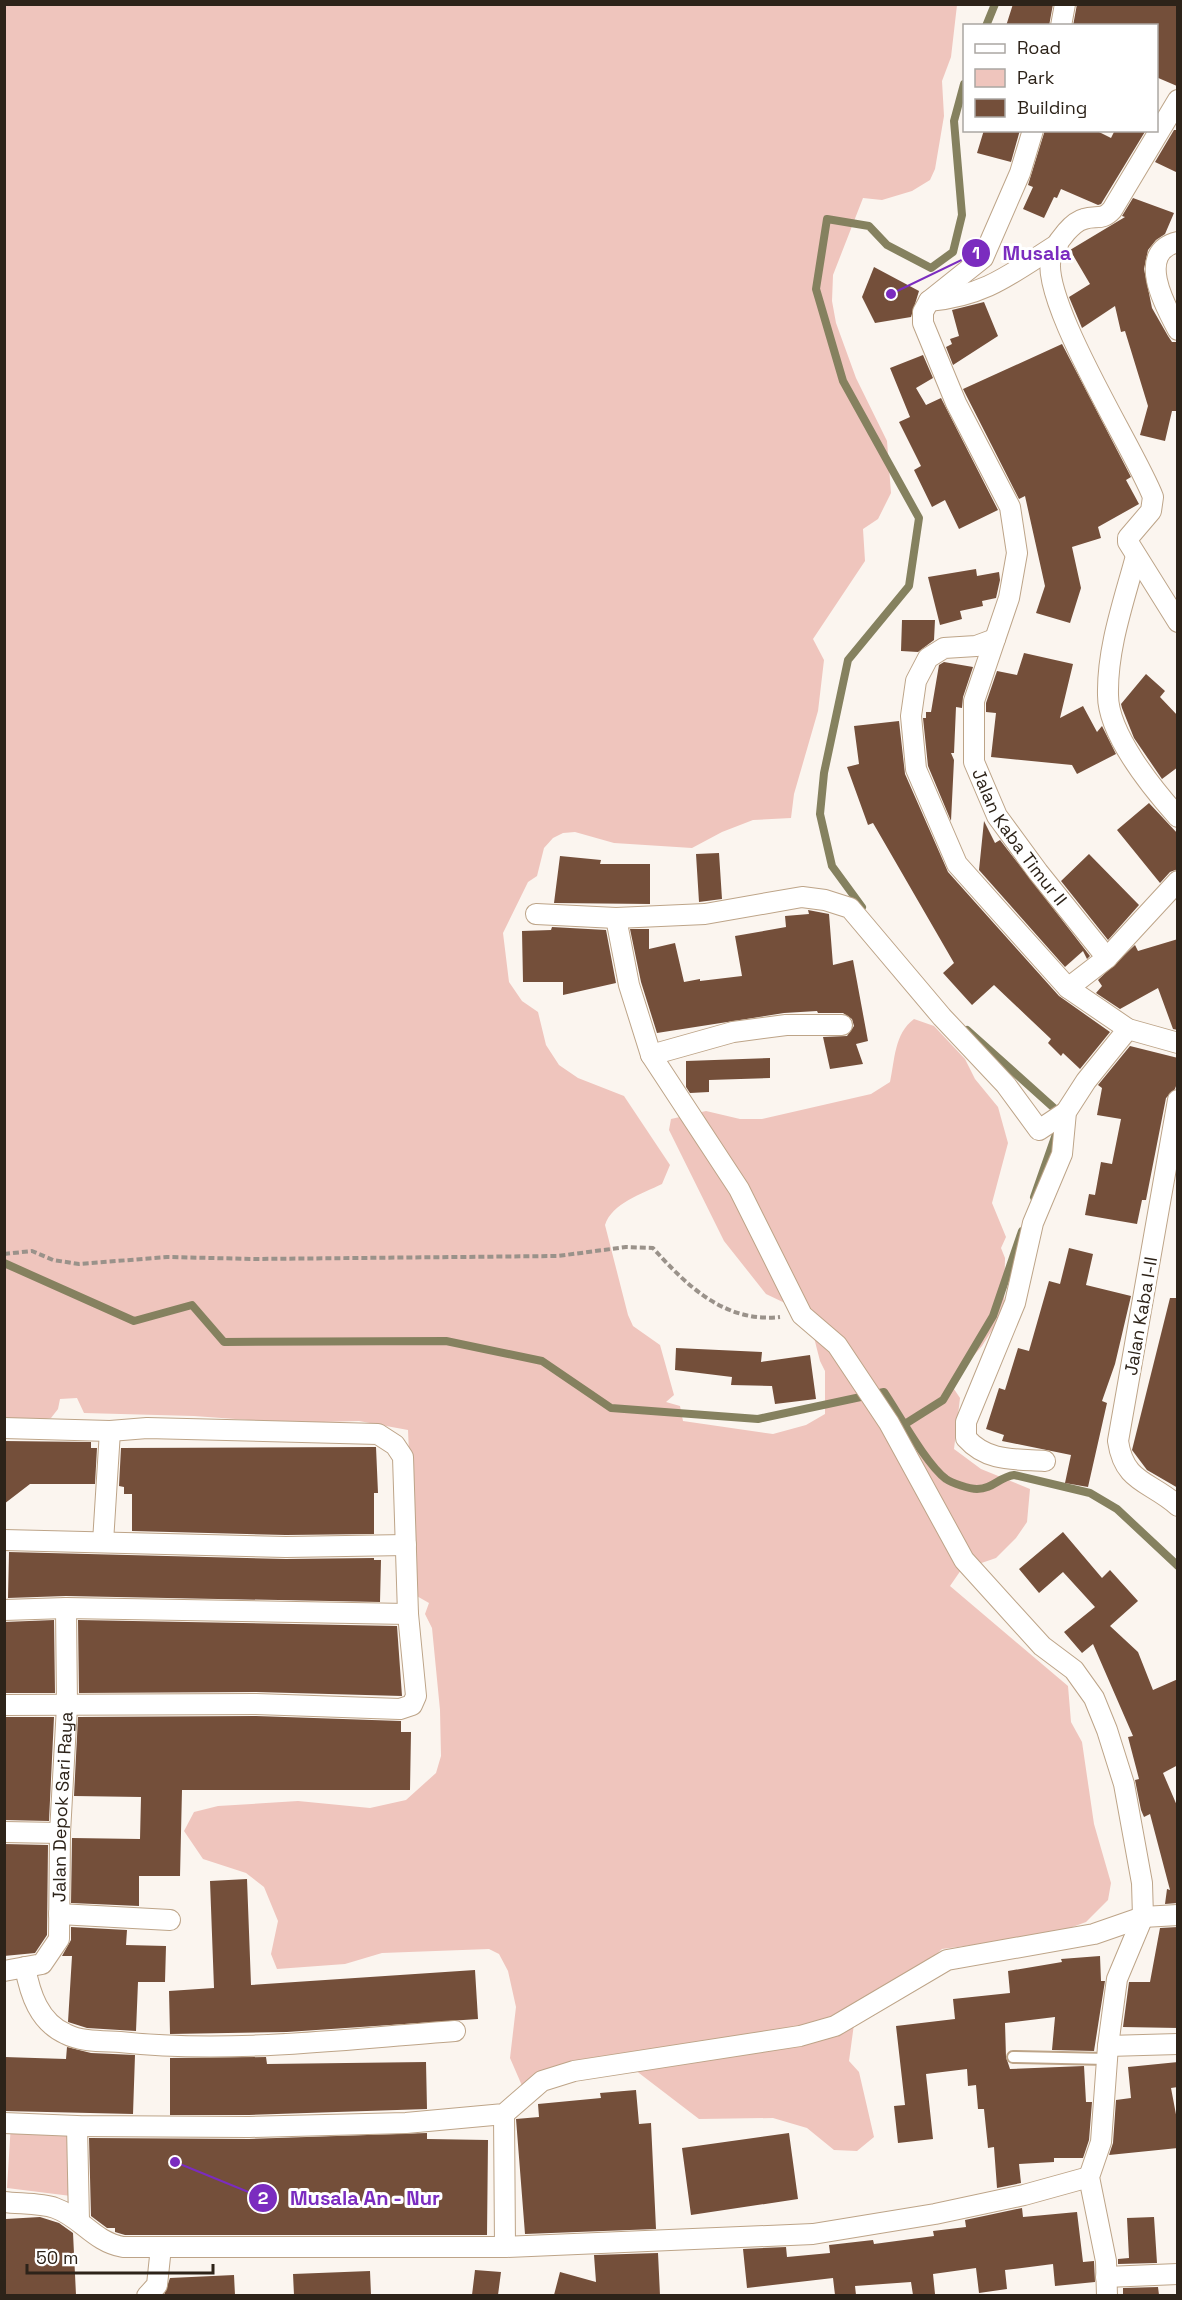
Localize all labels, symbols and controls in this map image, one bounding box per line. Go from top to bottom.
legend [963,24,1158,132]
text: Road [1017,36,1061,59]
text: Park [1017,66,1055,89]
text: Building [1017,96,1087,119]
callout: Musala [961,234,1083,272]
text: Musala [1003,240,1072,266]
text: 1 [972,241,980,264]
street label: Jalan Kaba Timur II [967,765,1072,910]
street label: Jalan Kaba I-II [1119,1255,1162,1377]
street label: Jalan Depok Sari Raya [47,1711,78,1902]
callout: Musala An - Nur [248,2179,453,2217]
text: Musala An - Nur [290,2185,440,2211]
text: 2 [258,2186,269,2209]
scale bar [27,2237,213,2275]
text: 50 m [36,2246,78,2269]

